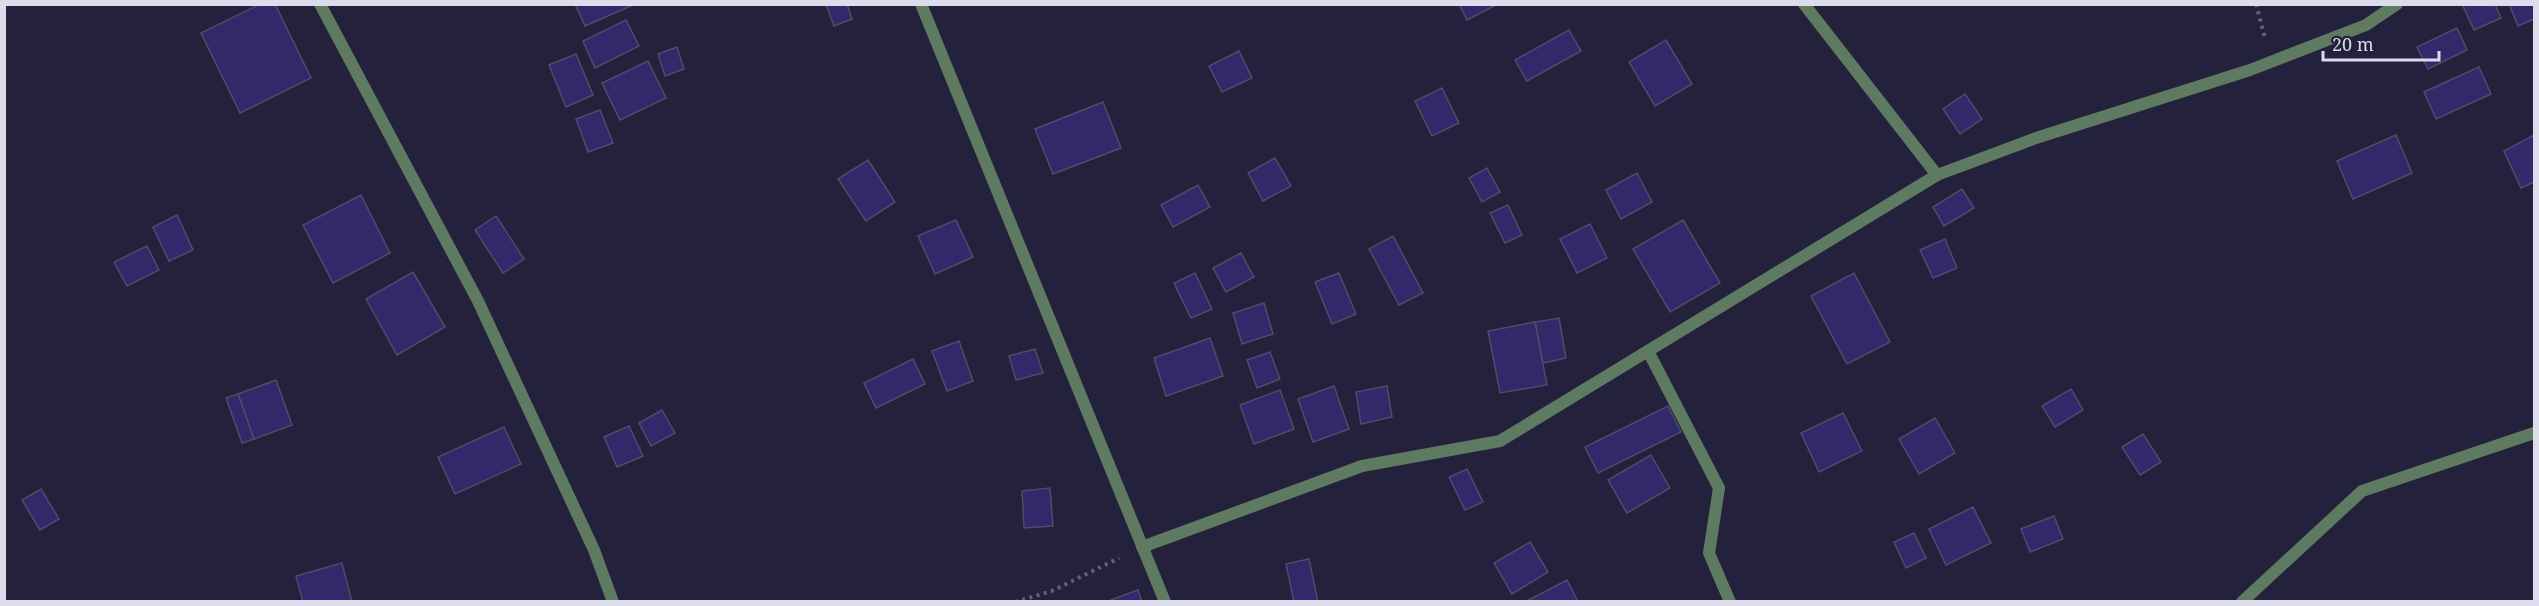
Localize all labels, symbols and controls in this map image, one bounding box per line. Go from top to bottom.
scale bar [2323,24,2438,62]
text: 20 m [2332,32,2374,56]

